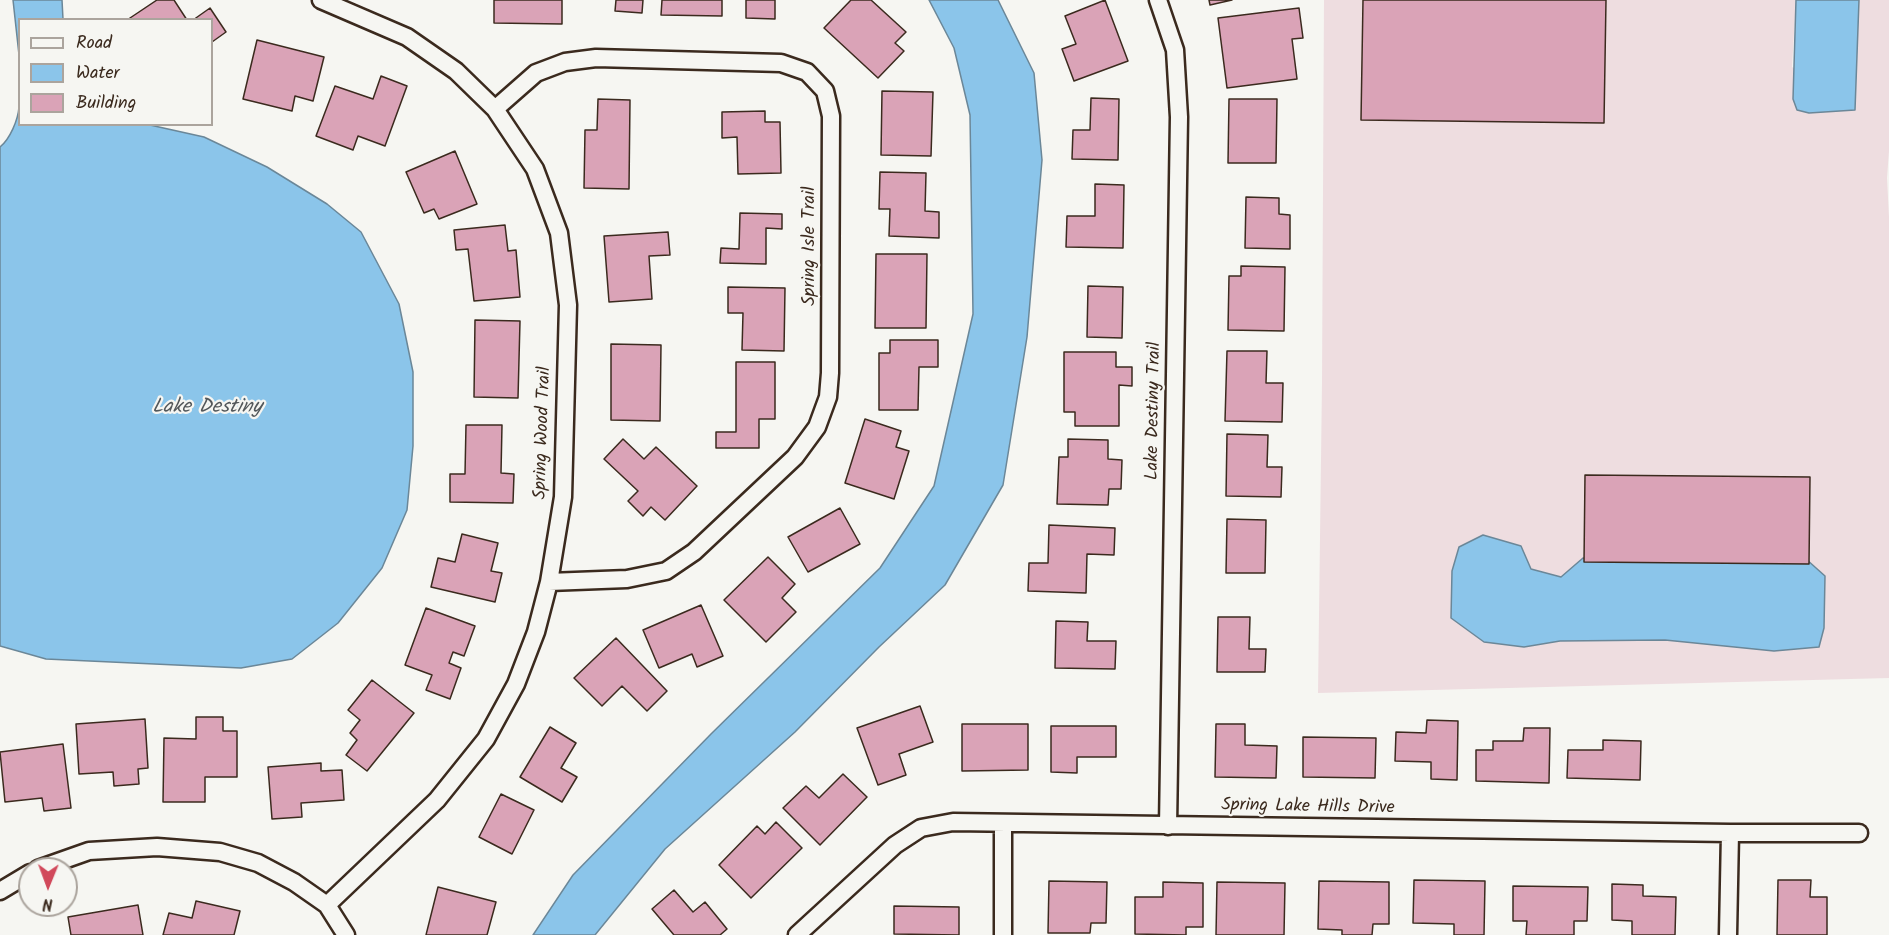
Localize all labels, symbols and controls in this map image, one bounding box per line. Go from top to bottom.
legend [18,18,213,126]
text: Road [76,29,112,58]
text: Water [76,59,120,88]
text: Building [76,89,136,118]
street label: Spring Isle Trail [800,186,822,306]
street label: Lake Destiny Trail [1143,342,1167,480]
street label: Spring Wood Trail [531,366,557,500]
water label: Lake Destiny [152,397,262,421]
street label: Spring Lake Hills Drive [1221,796,1395,820]
north arrow [18,857,78,917]
text: N [42,891,53,916]

